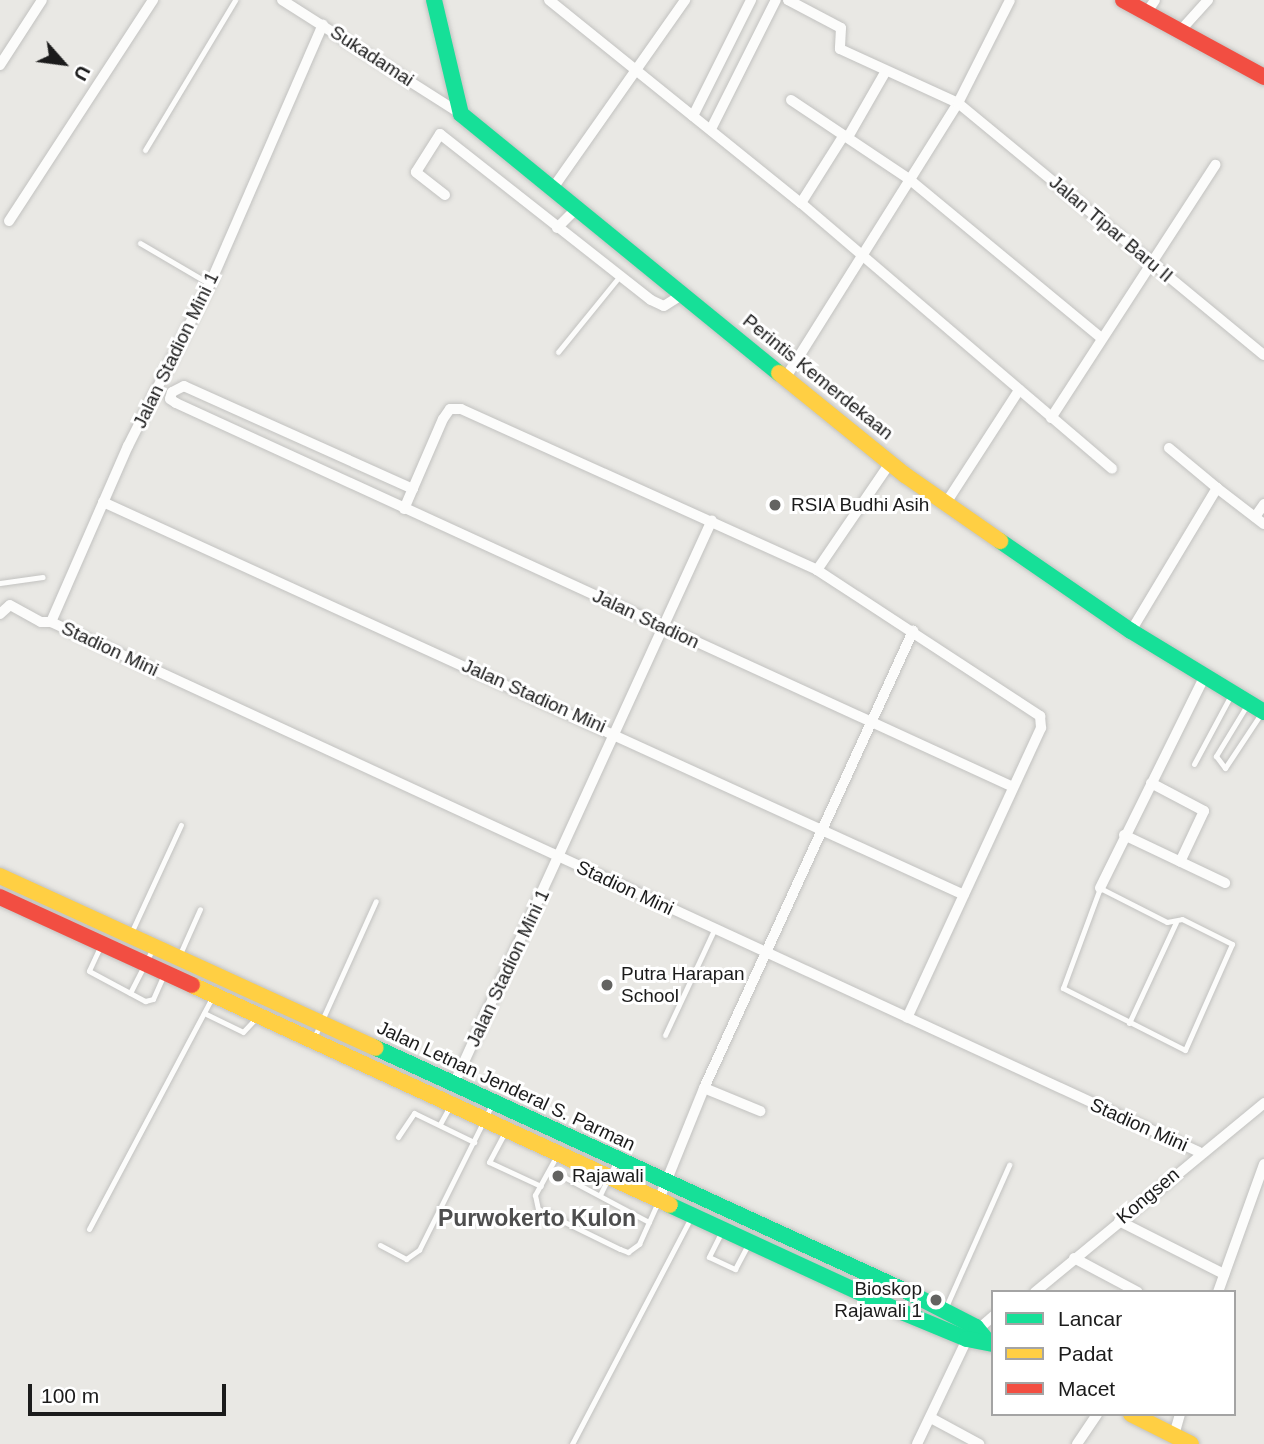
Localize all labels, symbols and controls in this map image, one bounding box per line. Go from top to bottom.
street label: Sukadamai [326,21,418,91]
north arrow [28,28,98,98]
text: U [69,62,94,84]
street label: Jalan Tipar Baru II [1044,171,1178,287]
street label: Jalan Stadion Mini 1 [128,268,224,432]
street label: Perintis Kemerdekaan [738,309,898,445]
place label: RSIA Budhi Asih [791,494,931,516]
marker: RSIA Budhi Asih [765,495,785,515]
street label: Jalan Stadion [589,584,703,654]
street label: Stadion Mini [58,617,162,681]
street label: Jalan Stadion Mini [458,654,610,738]
street label: Stadion Mini [573,856,677,920]
street label: Jalan Stadion Mini 1 [462,886,554,1050]
place label: Putra Harapan School [621,963,745,1007]
marker: Putra Harapan School [599,977,615,993]
street label: Jalan Letnan Jenderal S. Parman [373,1016,639,1156]
street label: Stadion Mini [1087,1093,1191,1157]
street label: Kongsen [1112,1163,1184,1229]
place label: Rajawali [572,1165,644,1187]
marker: Rajawali [550,1168,566,1184]
district label: Purwokerto Kulon [438,1204,636,1232]
place label: Bioskop Rajawali 1 [834,1278,922,1322]
legend [991,1290,1236,1416]
marker: Bioskop Rajawali 1 [928,1292,944,1308]
text: Lancar [1058,1307,1122,1330]
text: Padat [1058,1342,1113,1365]
scale bar [32,1370,229,1414]
text: Macet [1058,1377,1115,1400]
text: 100 m [41,1384,99,1407]

